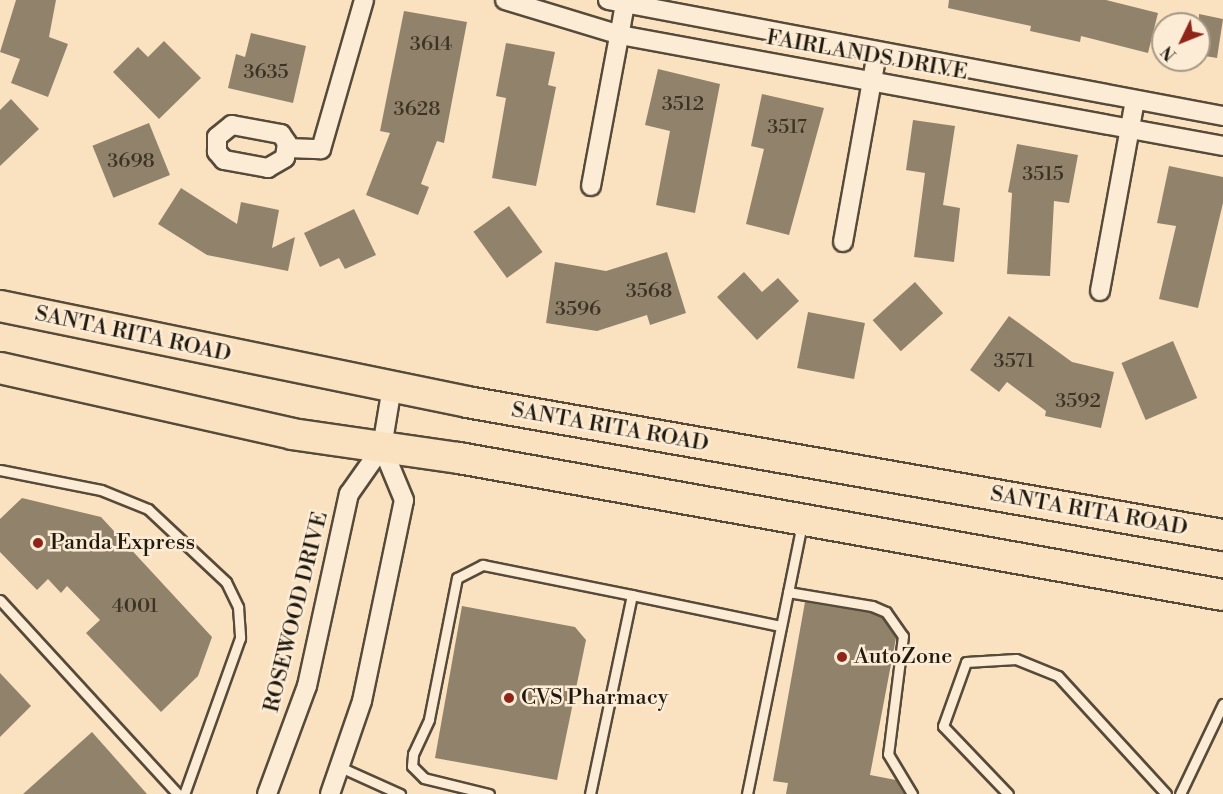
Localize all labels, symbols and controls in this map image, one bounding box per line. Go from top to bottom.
north arrow [1151,12,1211,72]
street label: FAIRLANDS DRIVE [764,24,970,86]
house number: 3614 [410,32,452,56]
text: N [1158,41,1181,64]
house number: 3635 [243,60,289,84]
house number: 3512 [662,92,704,116]
house number: 3628 [394,97,440,121]
house number: 3517 [767,115,807,139]
house number: 3698 [107,149,155,173]
house number: 3515 [1022,162,1064,186]
house number: 3568 [626,279,672,303]
house number: 3596 [555,297,601,321]
street label: SANTA RITA ROAD [33,300,233,368]
house number: 3571 [994,349,1034,373]
house number: 3592 [1055,389,1101,413]
street label: SANTA RITA ROAD [509,397,711,457]
street label: SANTA RITA ROAD [988,481,1190,541]
street label: ROSEWOOD DRIVE [258,509,334,715]
place label: Panda Express [50,530,195,556]
marker: Panda Express [31,536,45,550]
house number: 4001 [112,594,158,618]
place label: AutoZone [854,644,952,670]
marker: AutoZone [835,650,849,664]
place label: CVS Pharmacy [521,685,668,711]
marker: CVS Pharmacy [502,691,516,705]

